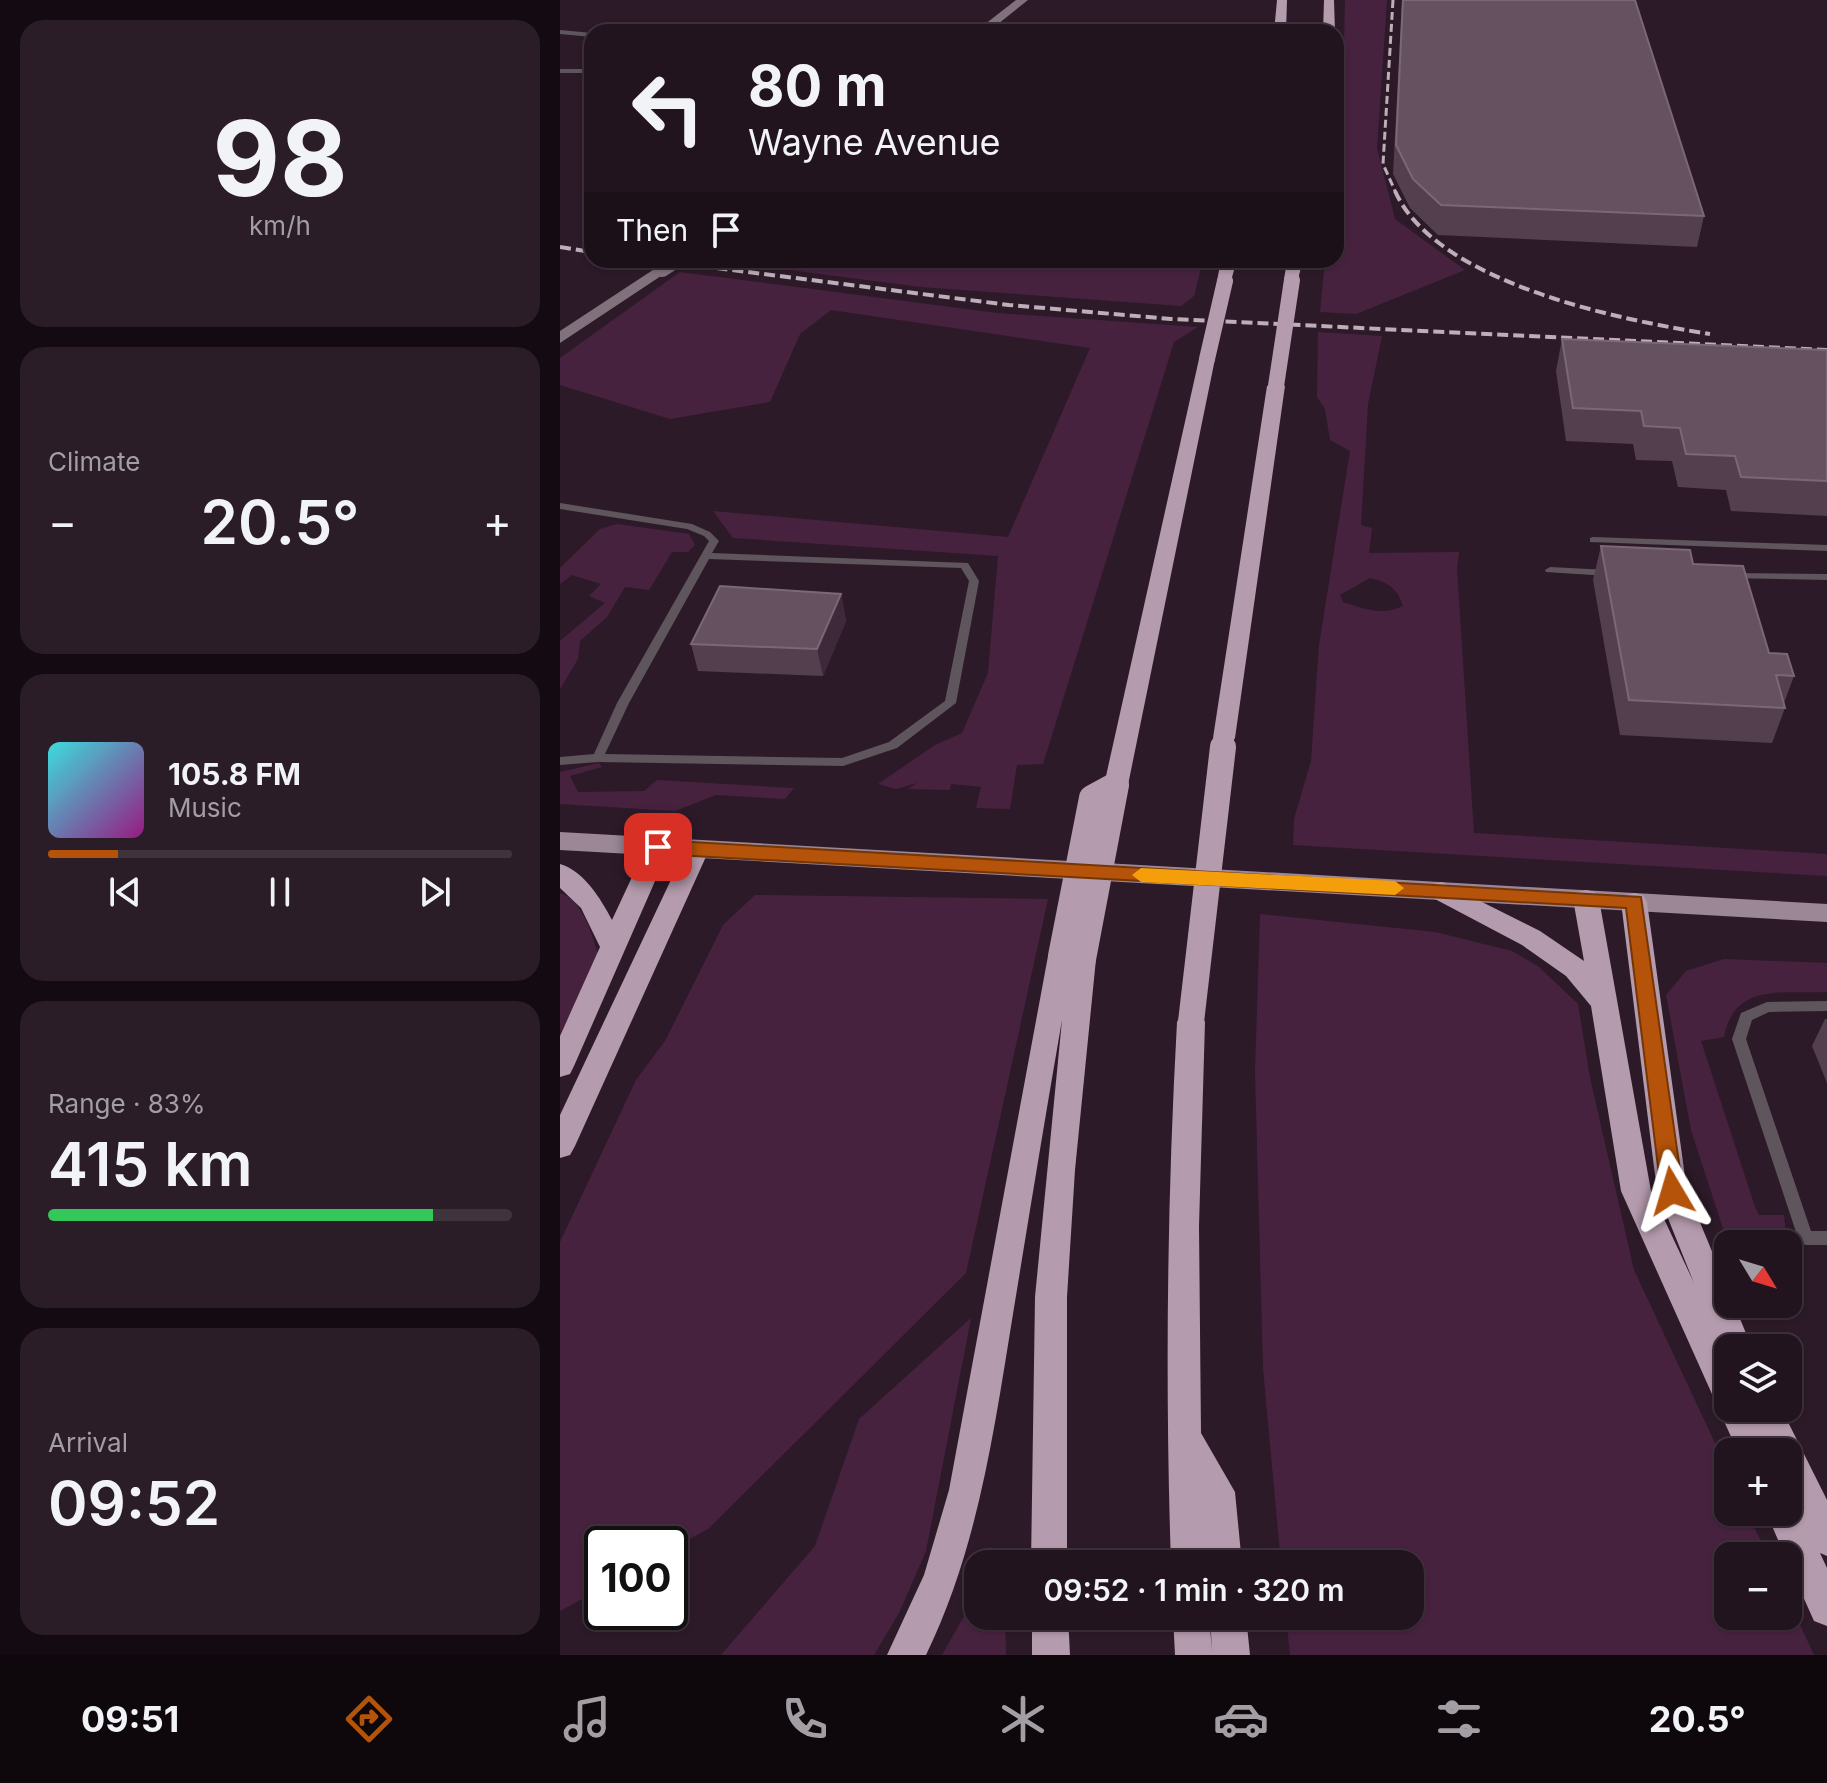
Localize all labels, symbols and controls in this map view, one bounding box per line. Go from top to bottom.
text: 80 m [748,52,887,120]
icon: left [616,56,720,160]
text: 98 [212,95,348,221]
text: Wayne Avenue [748,120,1000,164]
icon: arrive [704,208,748,252]
text: km/h [249,210,311,241]
text: Then [616,212,688,248]
text: Climate [48,446,140,477]
text: 20.5° [201,486,359,558]
text: − [48,495,77,549]
text: + [483,495,512,549]
text: 105.8 FM [168,756,301,792]
text: Music [168,792,242,823]
pin [624,813,692,881]
icon: arrive [636,825,680,869]
icon: previous [103,870,147,914]
icon: pause [258,870,302,914]
icon: next [413,870,457,914]
text: Range · 83% [48,1088,205,1119]
text: 415 km [48,1128,252,1200]
position arrow [1630,1149,1714,1233]
north arrow [1714,1230,1802,1318]
map controls [1714,1230,1802,1630]
button: layers [1714,1334,1802,1422]
text: Arrival [48,1427,128,1458]
button: + [1714,1438,1802,1526]
text: 09:52 [48,1467,220,1539]
speed limit sign: 100 [584,1526,688,1630]
button: − [1714,1542,1802,1630]
text: 09:52 · 1 min · 320 m [1043,1572,1345,1608]
icon: directions [341,1691,397,1747]
icon: music [559,1691,615,1747]
icon: phone [777,1691,833,1747]
icon: climate [995,1691,1051,1747]
icon: car [1213,1691,1269,1747]
icon: filters [1431,1691,1487,1747]
text: 09:51 [81,1697,179,1741]
text: 20.5° [1649,1697,1746,1741]

